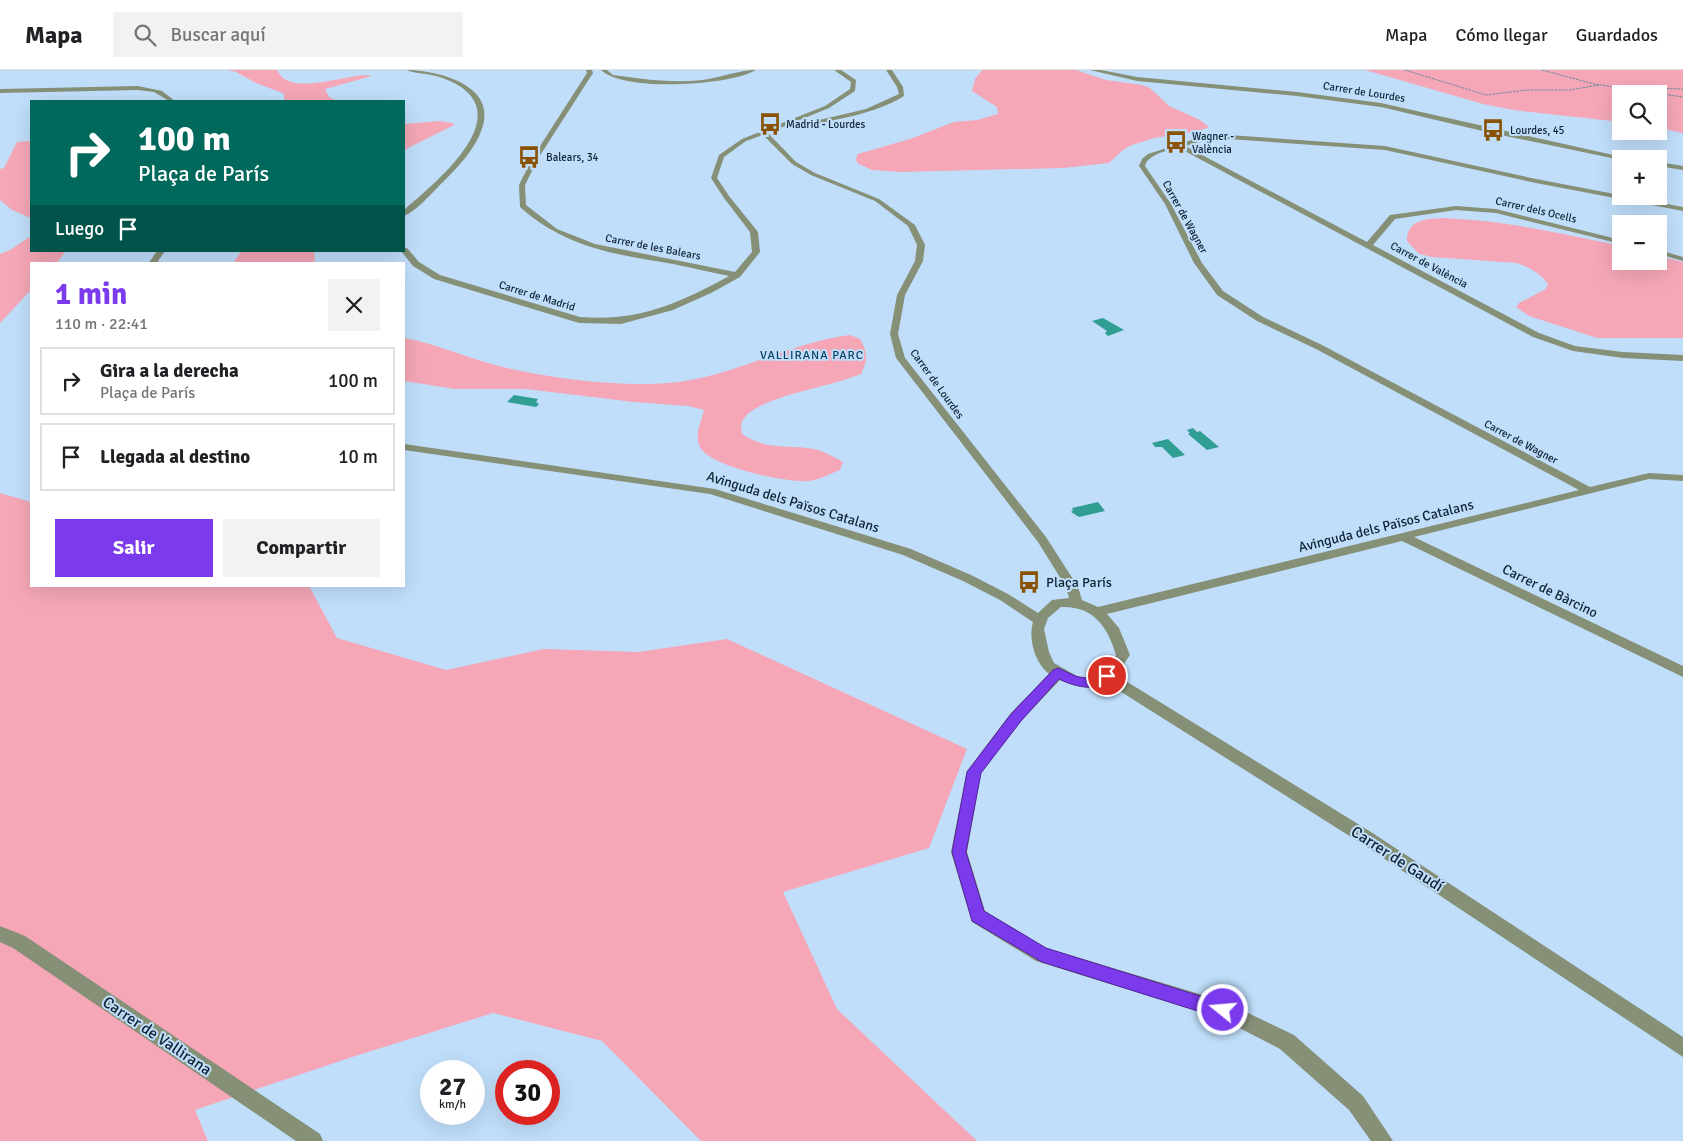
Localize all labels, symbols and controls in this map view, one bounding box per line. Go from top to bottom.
search box [113,12,463,57]
text: Mapa [25,20,83,50]
icon: search [131,21,159,49]
text: Buscar aquí [171,23,266,47]
text: Mapa [1385,24,1427,46]
text: Cómo llegar [1455,24,1548,46]
text: Guardados [1576,24,1658,46]
street label: Carrer de Lourdes [1322,79,1406,105]
map controls [1612,85,1667,270]
button: search [1612,85,1667,140]
bus stop icon: Madrid - Lourdes [757,111,783,137]
text: 100 m [138,117,231,160]
bus stop icon: Lourdes, 45 [1480,117,1506,143]
place label: Madrid - Lourdes [786,118,865,131]
icon: right [55,120,120,185]
place label: Lourdes, 45 [1510,124,1565,137]
bus stop icon: Wagner - València [1163,129,1189,155]
place label: Wagner - València [1192,130,1234,156]
bus stop icon: Balears, 34 [516,144,542,170]
button: + [1612,150,1667,205]
place label: Balears, 34 [546,151,599,164]
text: Plaça de París [138,160,269,187]
street label: Carrer de Wagner [1160,178,1210,256]
street label: Carrer dels Ocells [1494,194,1578,226]
icon: arrive [114,215,142,243]
button: − [1612,215,1667,270]
text: Luego [55,217,104,241]
street label: Carrer de les Balears [604,231,702,263]
street label: Carrer de València [1388,239,1470,291]
text: 1 min [55,276,127,313]
street label: Carrer de Madrid [497,278,577,314]
button: close [328,279,380,331]
text: 110 m · 22:41 [55,314,148,334]
street label: Carrer de Lourdes [907,347,967,422]
district label: VALLIRANA PARC [760,348,864,363]
text: Gira a la derecha [100,359,239,383]
icon: right [57,367,85,395]
text: 100 m [328,369,378,393]
text: Plaça de París [100,383,195,403]
street label: Carrer de Wagner [1482,417,1560,467]
icon: arrive [57,443,85,471]
text: Llegada al destino [100,445,250,469]
text: 10 m [338,445,378,469]
street label: Avinguda dels Països Catalans [705,468,881,536]
street label: Avinguda dels Països Catalans [1297,496,1475,556]
button: Salir [55,519,213,577]
button: Compartir [223,519,380,577]
street label: Carrer de Bàrcino [1499,561,1601,621]
bus stop icon: Plaça París [1016,569,1042,595]
place label: Plaça París [1046,574,1112,591]
pin [1086,655,1128,697]
icon: arrive [1093,662,1121,690]
street label: Carrer de Gaudí [1347,822,1448,897]
position arrow [1196,983,1248,1035]
street label: Carrer de Vallirana [99,992,215,1080]
speed limit sign: 30 [495,1060,560,1125]
text: 27 [439,1071,466,1102]
text: km/h [439,1097,466,1112]

